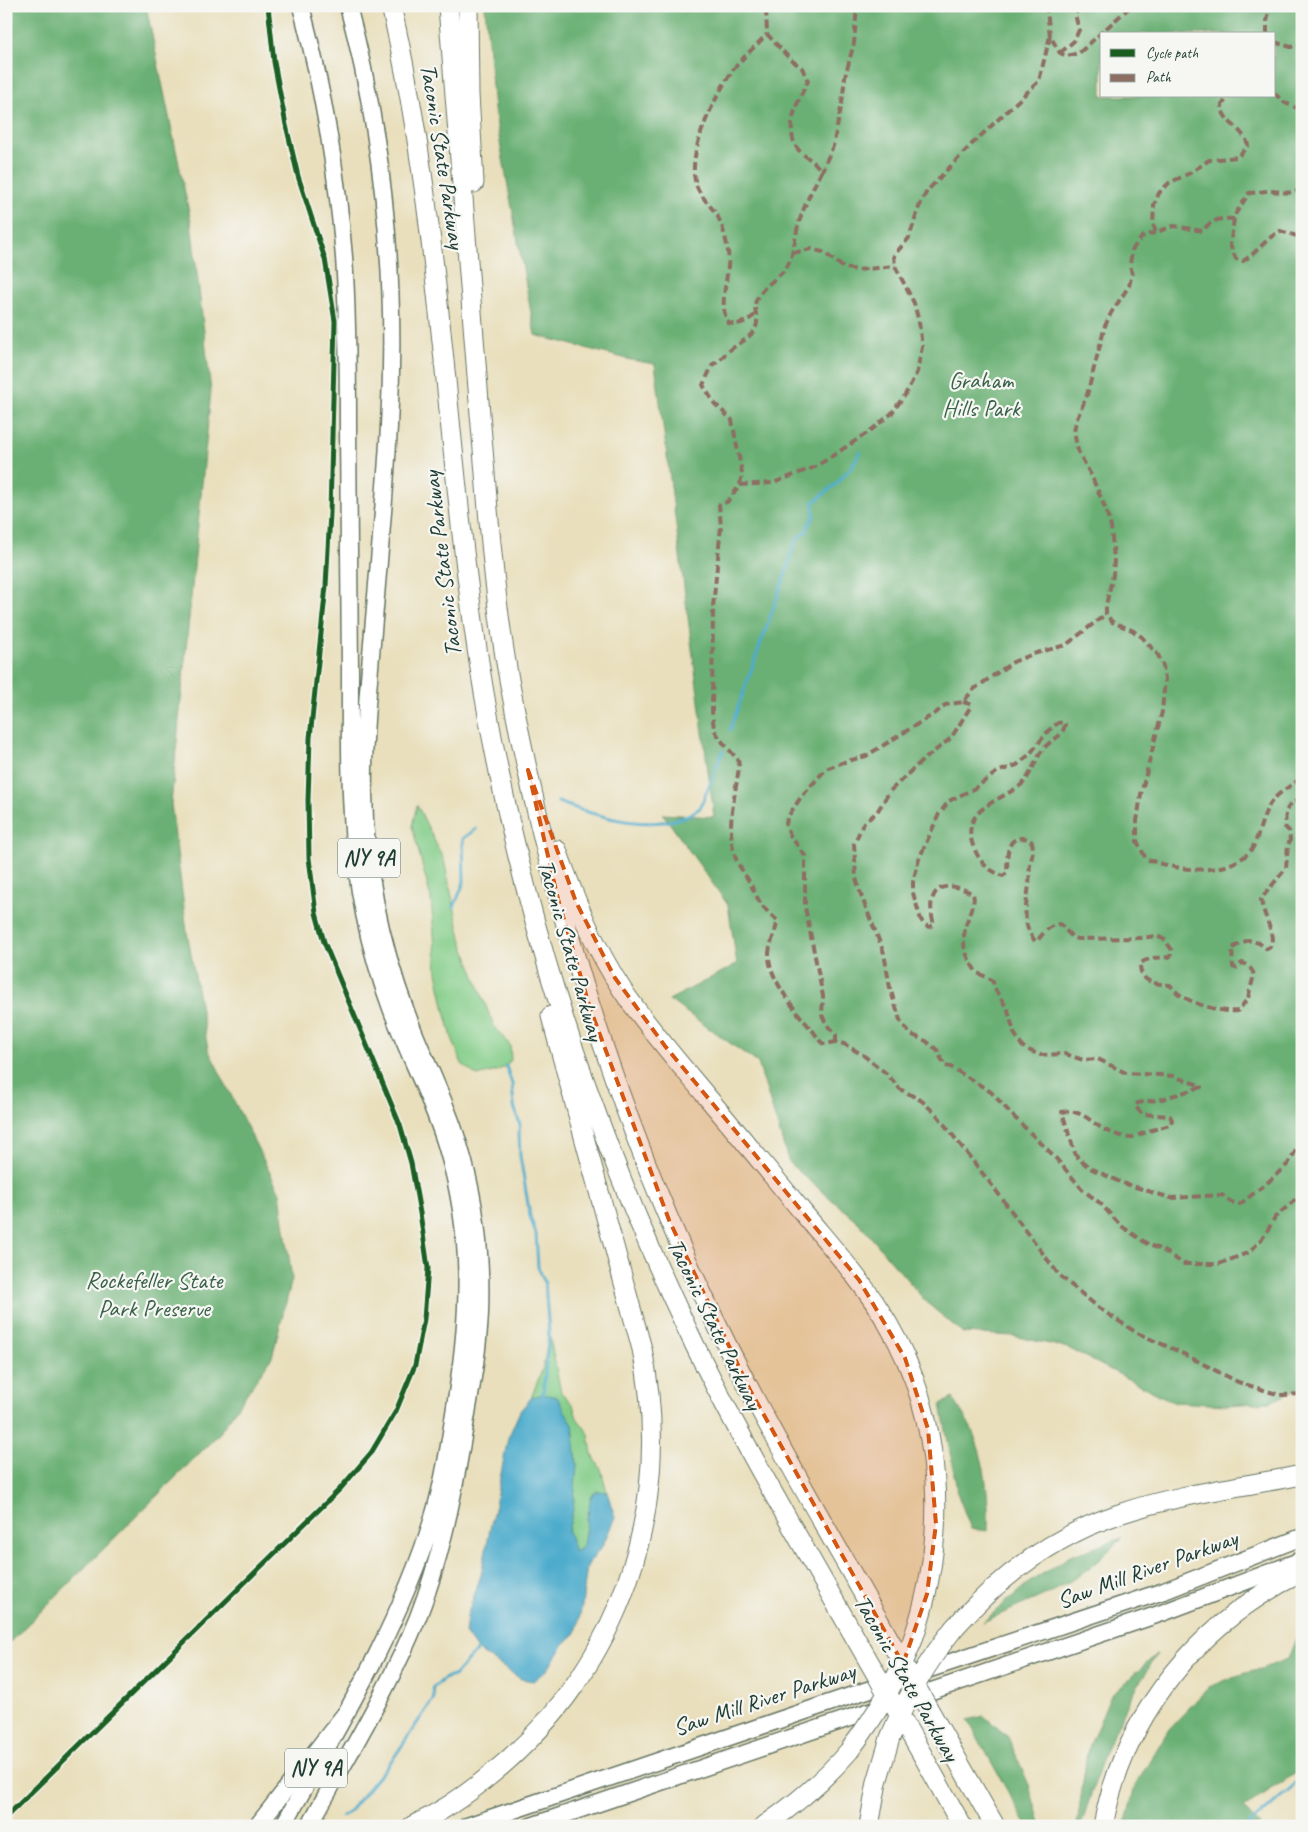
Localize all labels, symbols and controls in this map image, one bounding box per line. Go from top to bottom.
legend [1100,32,1276,98]
text: Cycle path [1146,44,1198,63]
street label: Taconic State Parkway [414,61,473,252]
text: Path [1146,68,1172,87]
park label: Graham Hills Park [942,365,1022,423]
street label: Taconic State Parkway [415,468,468,659]
road number: NY 9A [338,838,400,878]
street label: Taconic State Parkway [531,856,612,1046]
street label: Taconic State Parkway [661,1233,770,1416]
park label: Rockefeller State Park Preserve [86,1265,225,1323]
street label: Saw Mill River Parkway [1053,1522,1243,1616]
street label: Taconic State Parkway [847,1590,968,1768]
street label: Saw Mill River Parkway [669,1655,861,1743]
road number: NY 9A [285,1749,347,1788]

